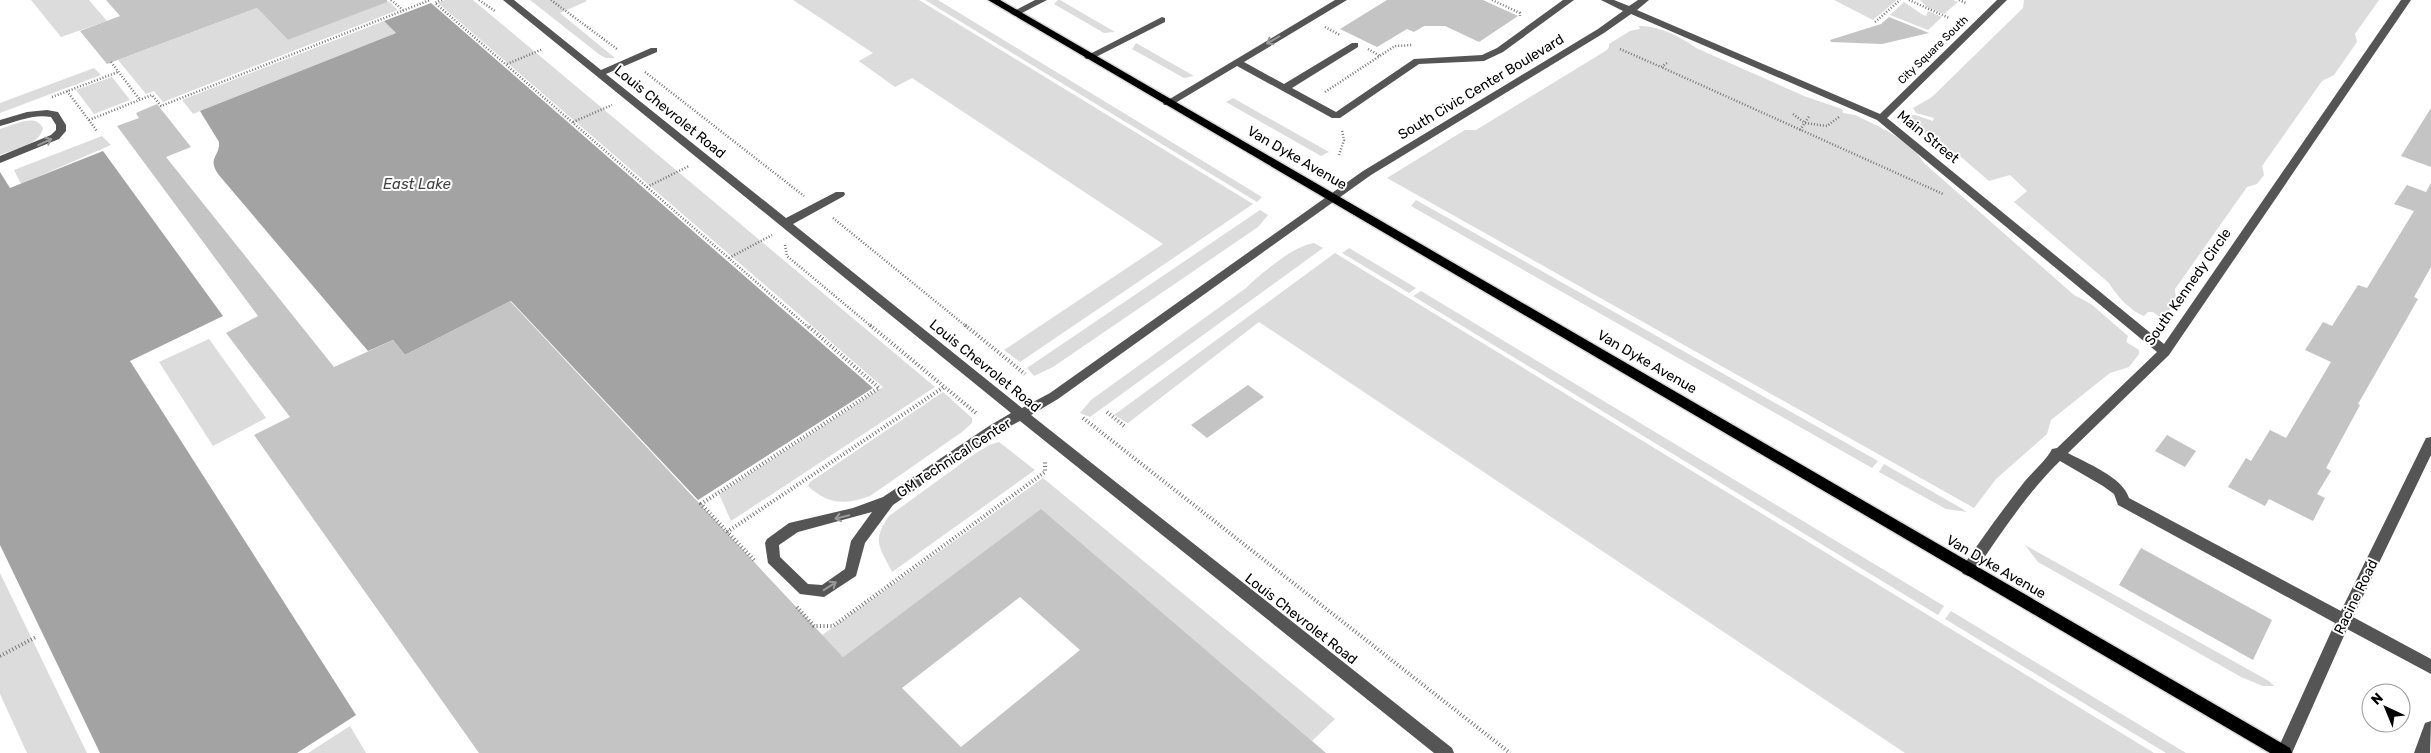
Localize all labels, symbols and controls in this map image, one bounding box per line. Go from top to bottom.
street label: City Square South [1895,13,1971,87]
street label: South Civic Center Boulevard [1395,31,1567,143]
one-way arrow [1267,36,1281,46]
street label: Louis Chevrolet Road [611,62,729,162]
street label: Main Street [1894,107,1963,167]
street label: Van Dyke Avenue [1244,123,1350,193]
one-way arrow [37,136,52,146]
water label: East Lake [383,175,452,193]
street label: South Kennedy Circle [2141,225,2235,349]
street label: Louis Chevrolet Road [926,316,1044,416]
street label: Van Dyke Avenue [1594,327,1700,397]
street label: GM Technical Center [894,414,1015,501]
one-way arrow [834,512,850,522]
street label: Van Dyke Avenue [1943,532,2049,602]
street label: Racine Road [2331,557,2381,637]
street label: Louis Chevrolet Road [1241,570,1361,668]
one-way arrow [823,581,837,591]
north arrow [2361,683,2411,733]
text: N [2368,689,2387,709]

